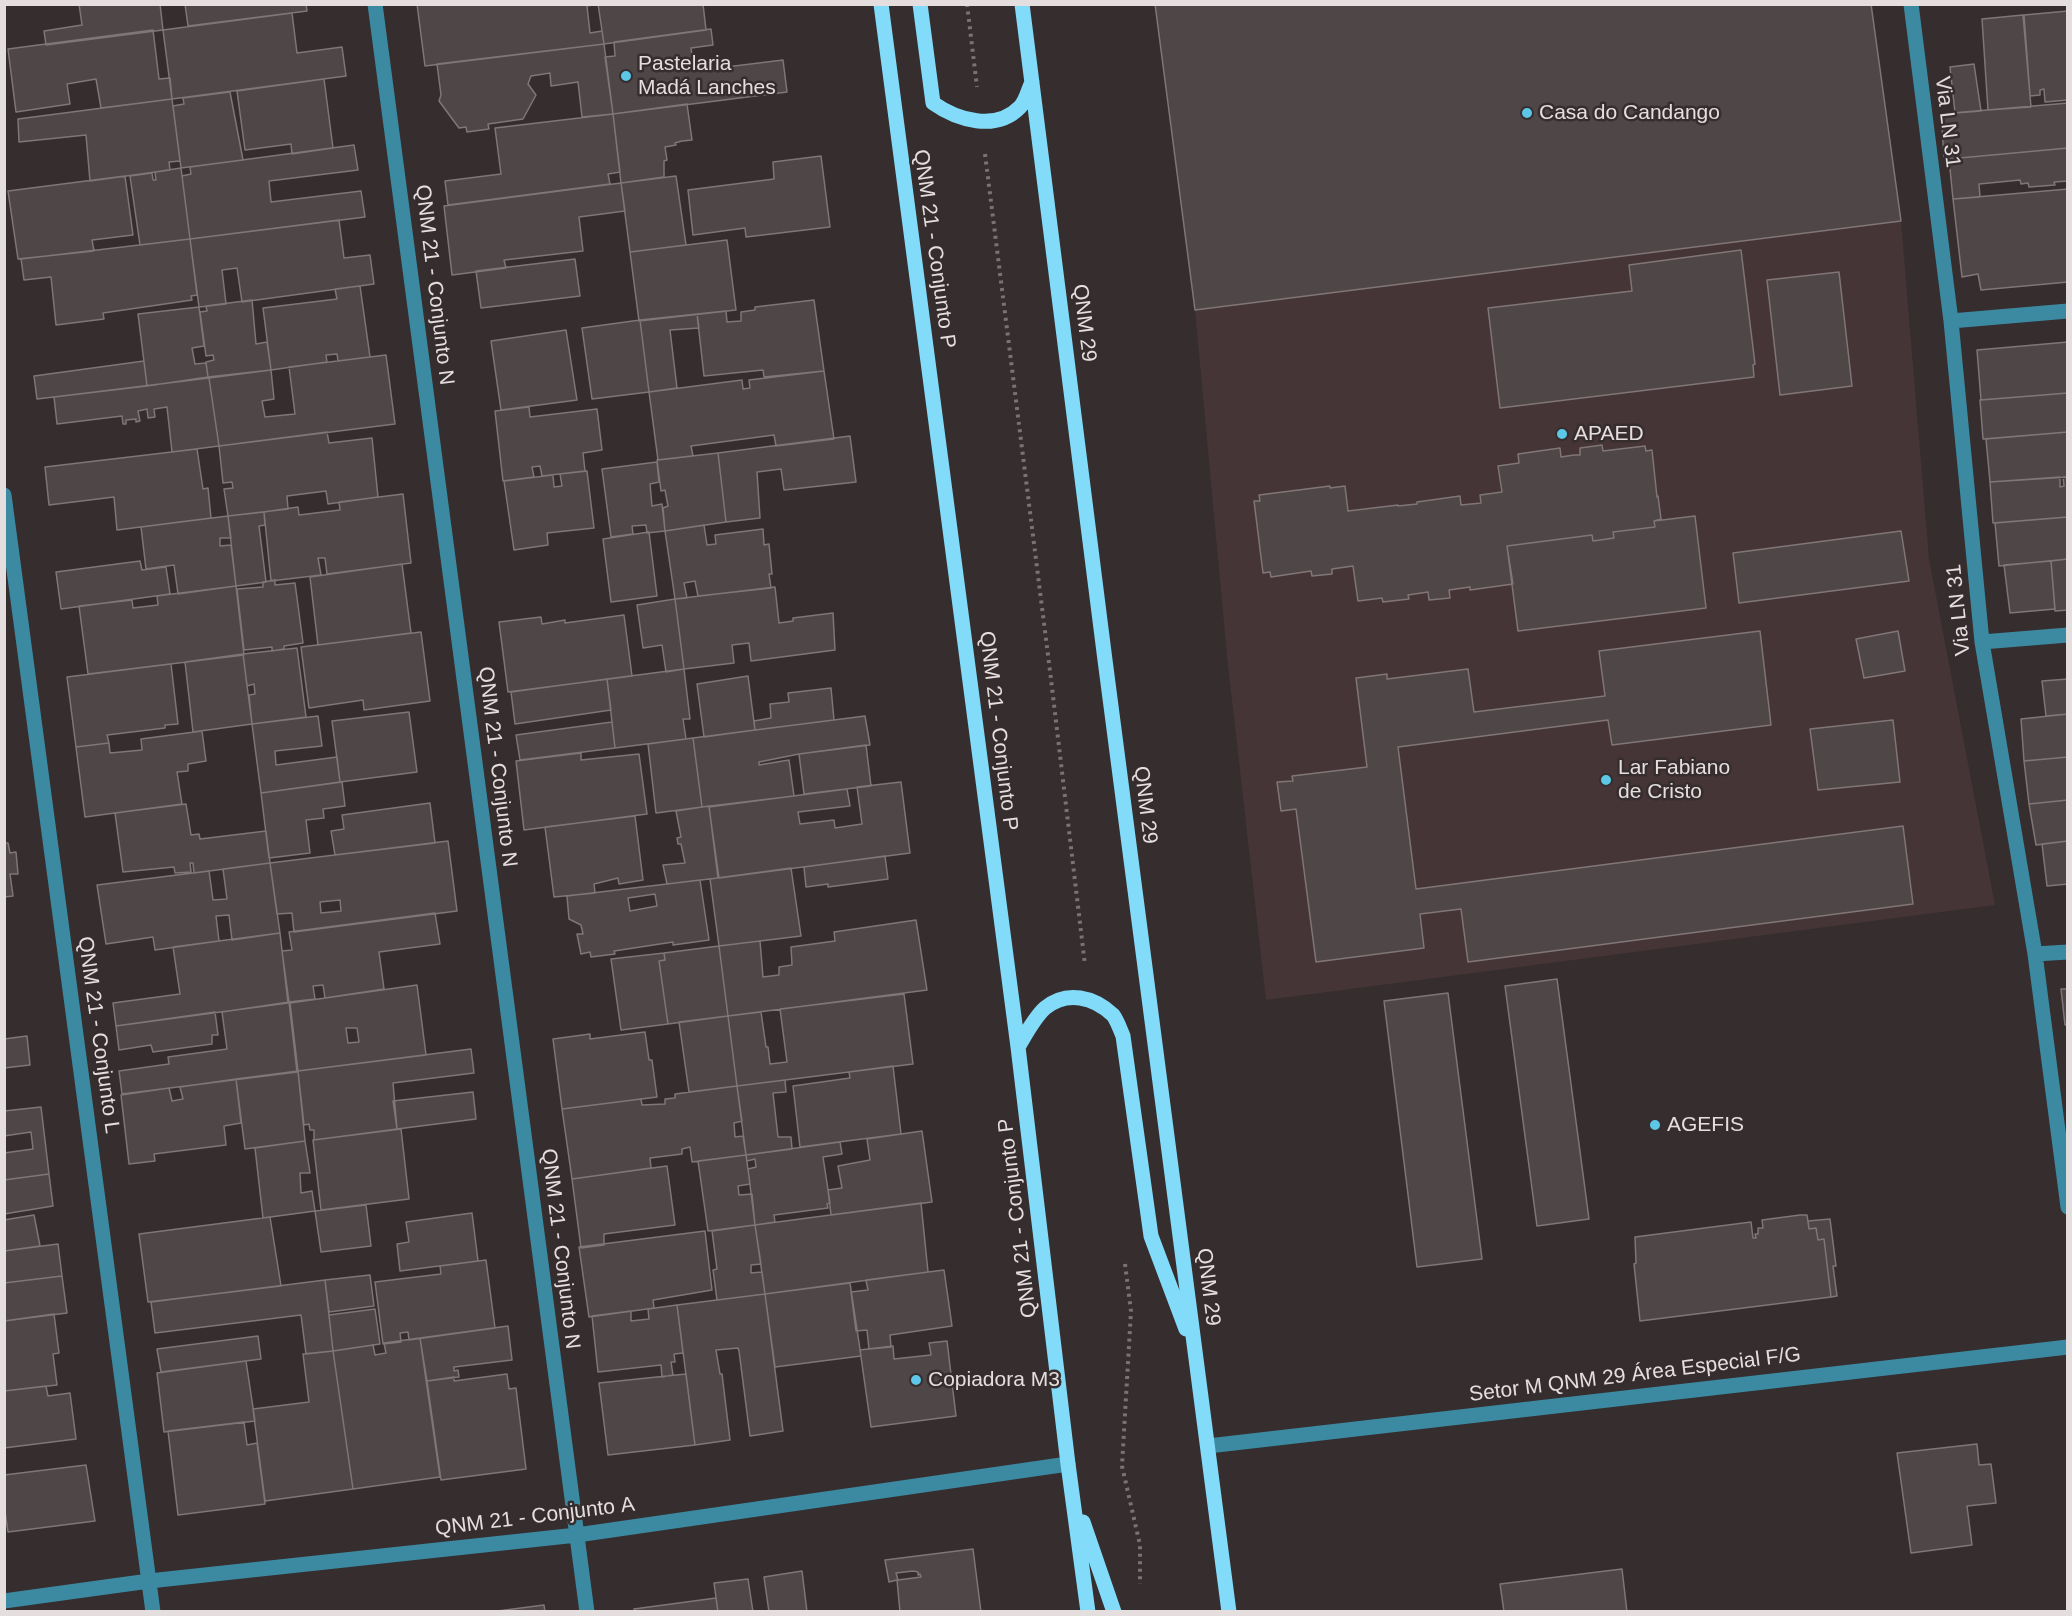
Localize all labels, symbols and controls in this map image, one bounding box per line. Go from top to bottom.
place label: Pastelaria Madá Lanches [638,51,776,101]
marker: Pastelaria Madá Lanches [619,69,633,83]
street label: Via LN 31 [1929,75,1965,169]
place label: Casa do Candango [1539,100,1720,126]
marker: Casa do Candango [1520,106,1534,120]
street label: QNM 21 - Conjunto P [908,148,960,350]
street label: QNM 21 - Conjunto N [409,183,459,387]
street label: QNM 29 [1067,283,1101,363]
place label: APAED [1574,421,1644,447]
marker: APAED [1555,427,1569,441]
street label: Via LN 31 [1942,563,1976,657]
street label: QNM 21 - Conjunto P [973,630,1023,832]
street label: QNM 21 - Conjunto N [472,665,522,869]
place label: Lar Fabiano de Cristo [1618,755,1730,805]
street label: QNM 29 [1128,765,1162,845]
marker: Lar Fabiano de Cristo [1599,773,1613,787]
street label: QNM 21 - Conjunto L [72,935,124,1135]
place label: AGEFIS [1667,1112,1744,1138]
street label: QNM 21 - Conjunto P [993,1117,1043,1319]
marker: AGEFIS [1648,1118,1662,1132]
street label: QNM 21 - Conjunto N [535,1147,585,1351]
street label: QNM 29 [1191,1247,1225,1327]
street label: Setor M QNM 29 Área Especial F/G [1468,1342,1802,1408]
place label: Copiadora M3 [928,1367,1060,1393]
marker: Copiadora M3 [909,1373,923,1387]
street label: QNM 21 - Conjunto A [434,1492,636,1542]

